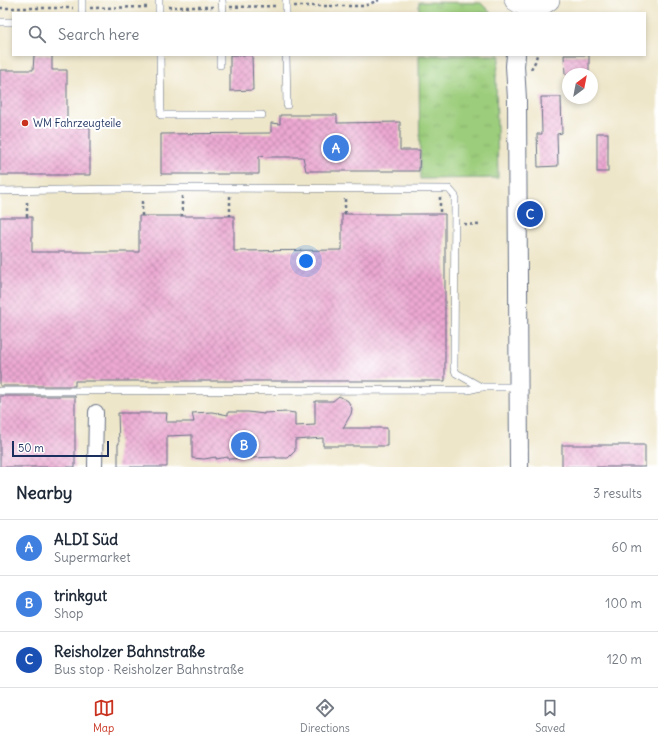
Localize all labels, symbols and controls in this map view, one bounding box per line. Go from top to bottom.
search box [12,12,646,56]
icon: search [26,23,48,45]
text: Search here [58,25,139,44]
north arrow [562,68,598,104]
place label: WM Fahrzeugteile [33,116,121,130]
marker: WM Fahrzeugteile [20,118,30,128]
pin: A [323,133,349,163]
pin: C [517,199,543,229]
your location [296,251,316,271]
pin: B [231,430,257,460]
scale bar [12,439,109,458]
text: 50 m [18,441,44,455]
text: Nearby [16,482,72,504]
text: 3 results [593,485,642,502]
text: ALDI Süd [54,530,118,549]
text: A [25,539,33,556]
text: 60 m [611,539,642,556]
text: Supermarket [54,549,131,566]
text: trinkgut [54,586,107,605]
text: B [25,595,33,612]
text: 100 m [605,595,642,612]
text: Shop [54,605,83,622]
text: Reisholzer Bahnstraße [54,642,205,661]
text: C [25,651,33,668]
text: 120 m [607,651,642,668]
text: Bus stop · Reisholzer Bahnstraße [54,661,244,678]
tab: Map [93,697,115,735]
tab: Directions [300,697,350,735]
tab: Saved [535,697,565,735]

